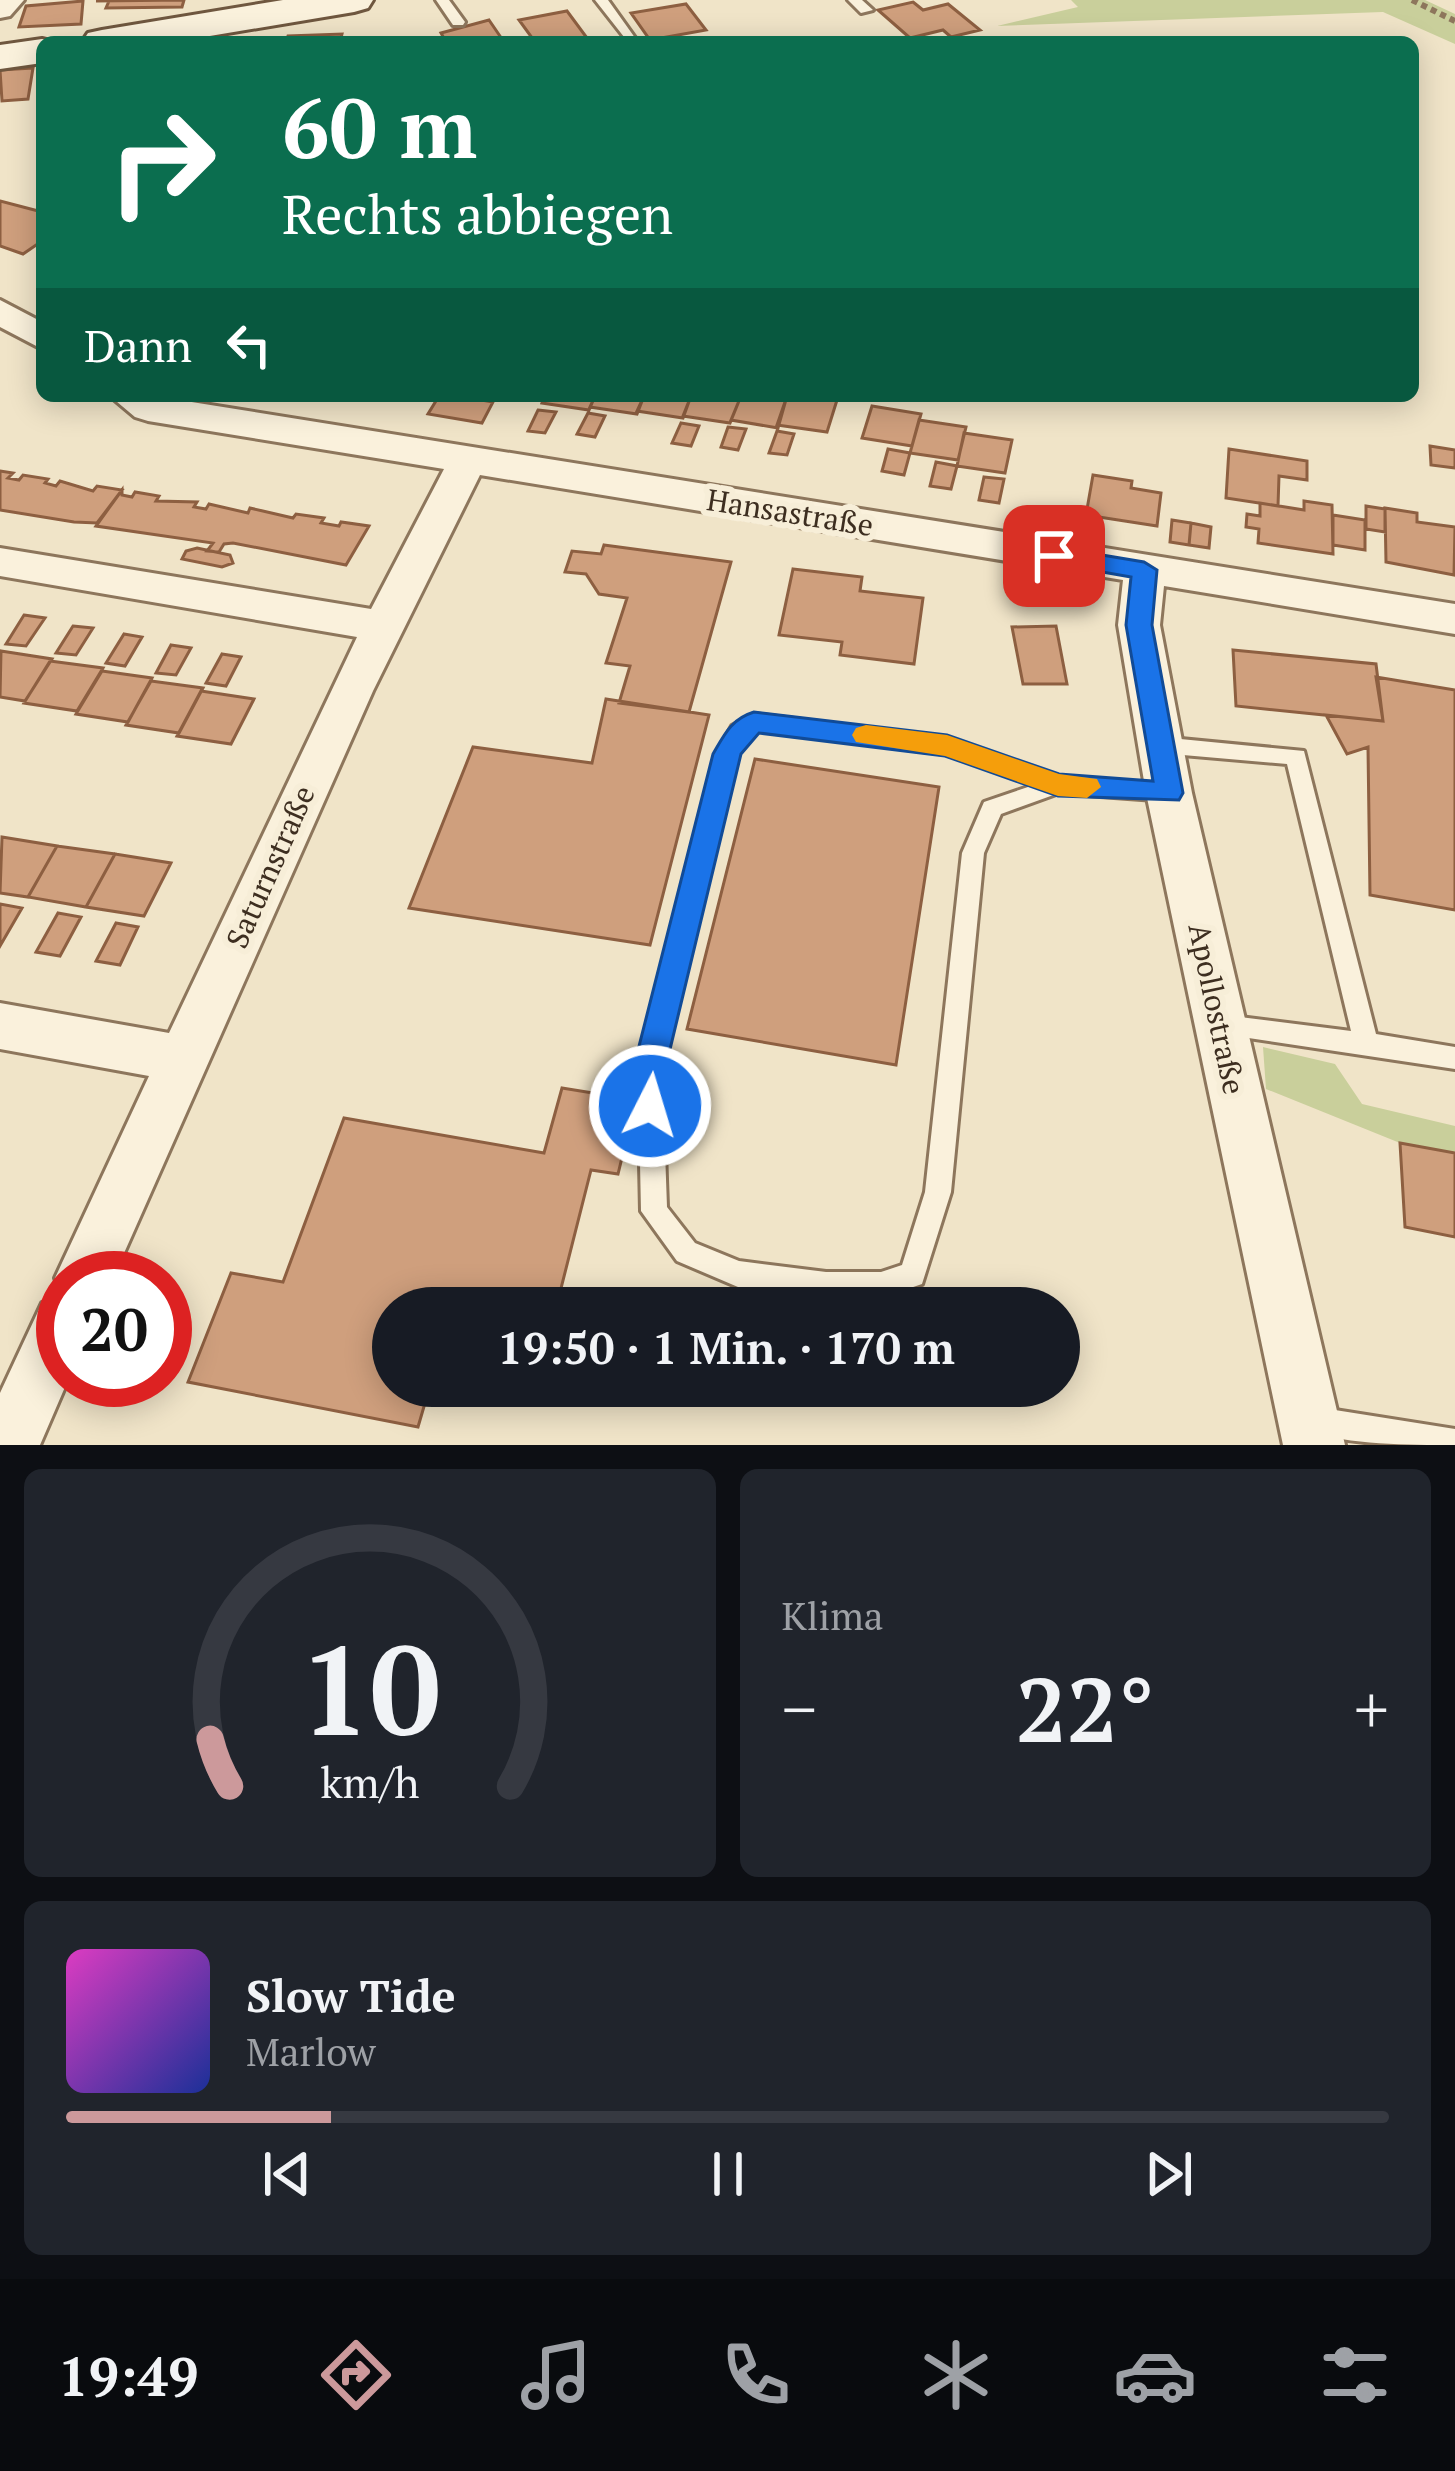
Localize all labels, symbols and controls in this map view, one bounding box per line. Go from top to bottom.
text: 60 m [282,71,477,182]
icon: right [84,84,240,240]
text: Rechts abbiegen [282,178,673,249]
icon: left [216,312,282,378]
text: Dann [84,315,192,375]
street label: Hansastraße [704,479,876,545]
pin [1003,505,1105,607]
icon: arrive [1021,523,1087,589]
street label: Saturnstraße [216,779,324,954]
street label: Apollostraße [1179,920,1255,1098]
position arrow [587,1043,713,1169]
speed limit sign: 20 [36,1251,192,1407]
text: 19:50 · 1 Min. · 170 m [497,1317,955,1377]
text: Klima [782,1589,884,1641]
text: 10 [299,1605,440,1771]
text: 22° [1016,1648,1155,1768]
text: − [782,1664,817,1752]
text: + [1354,1664,1389,1752]
text: km/h [320,1753,419,1810]
text: Slow Tide [246,1965,456,2025]
text: Marlow [246,2025,376,2077]
icon: previous [254,2141,320,2207]
icon: pause [695,2141,761,2207]
icon: next [1136,2141,1202,2207]
icon: directions [314,2333,398,2417]
icon: music [514,2333,598,2417]
icon: phone [714,2333,798,2417]
icon: climate [914,2333,998,2417]
icon: car [1113,2333,1197,2417]
icon: filters [1313,2333,1397,2417]
text: 19:49 [58,2340,198,2411]

